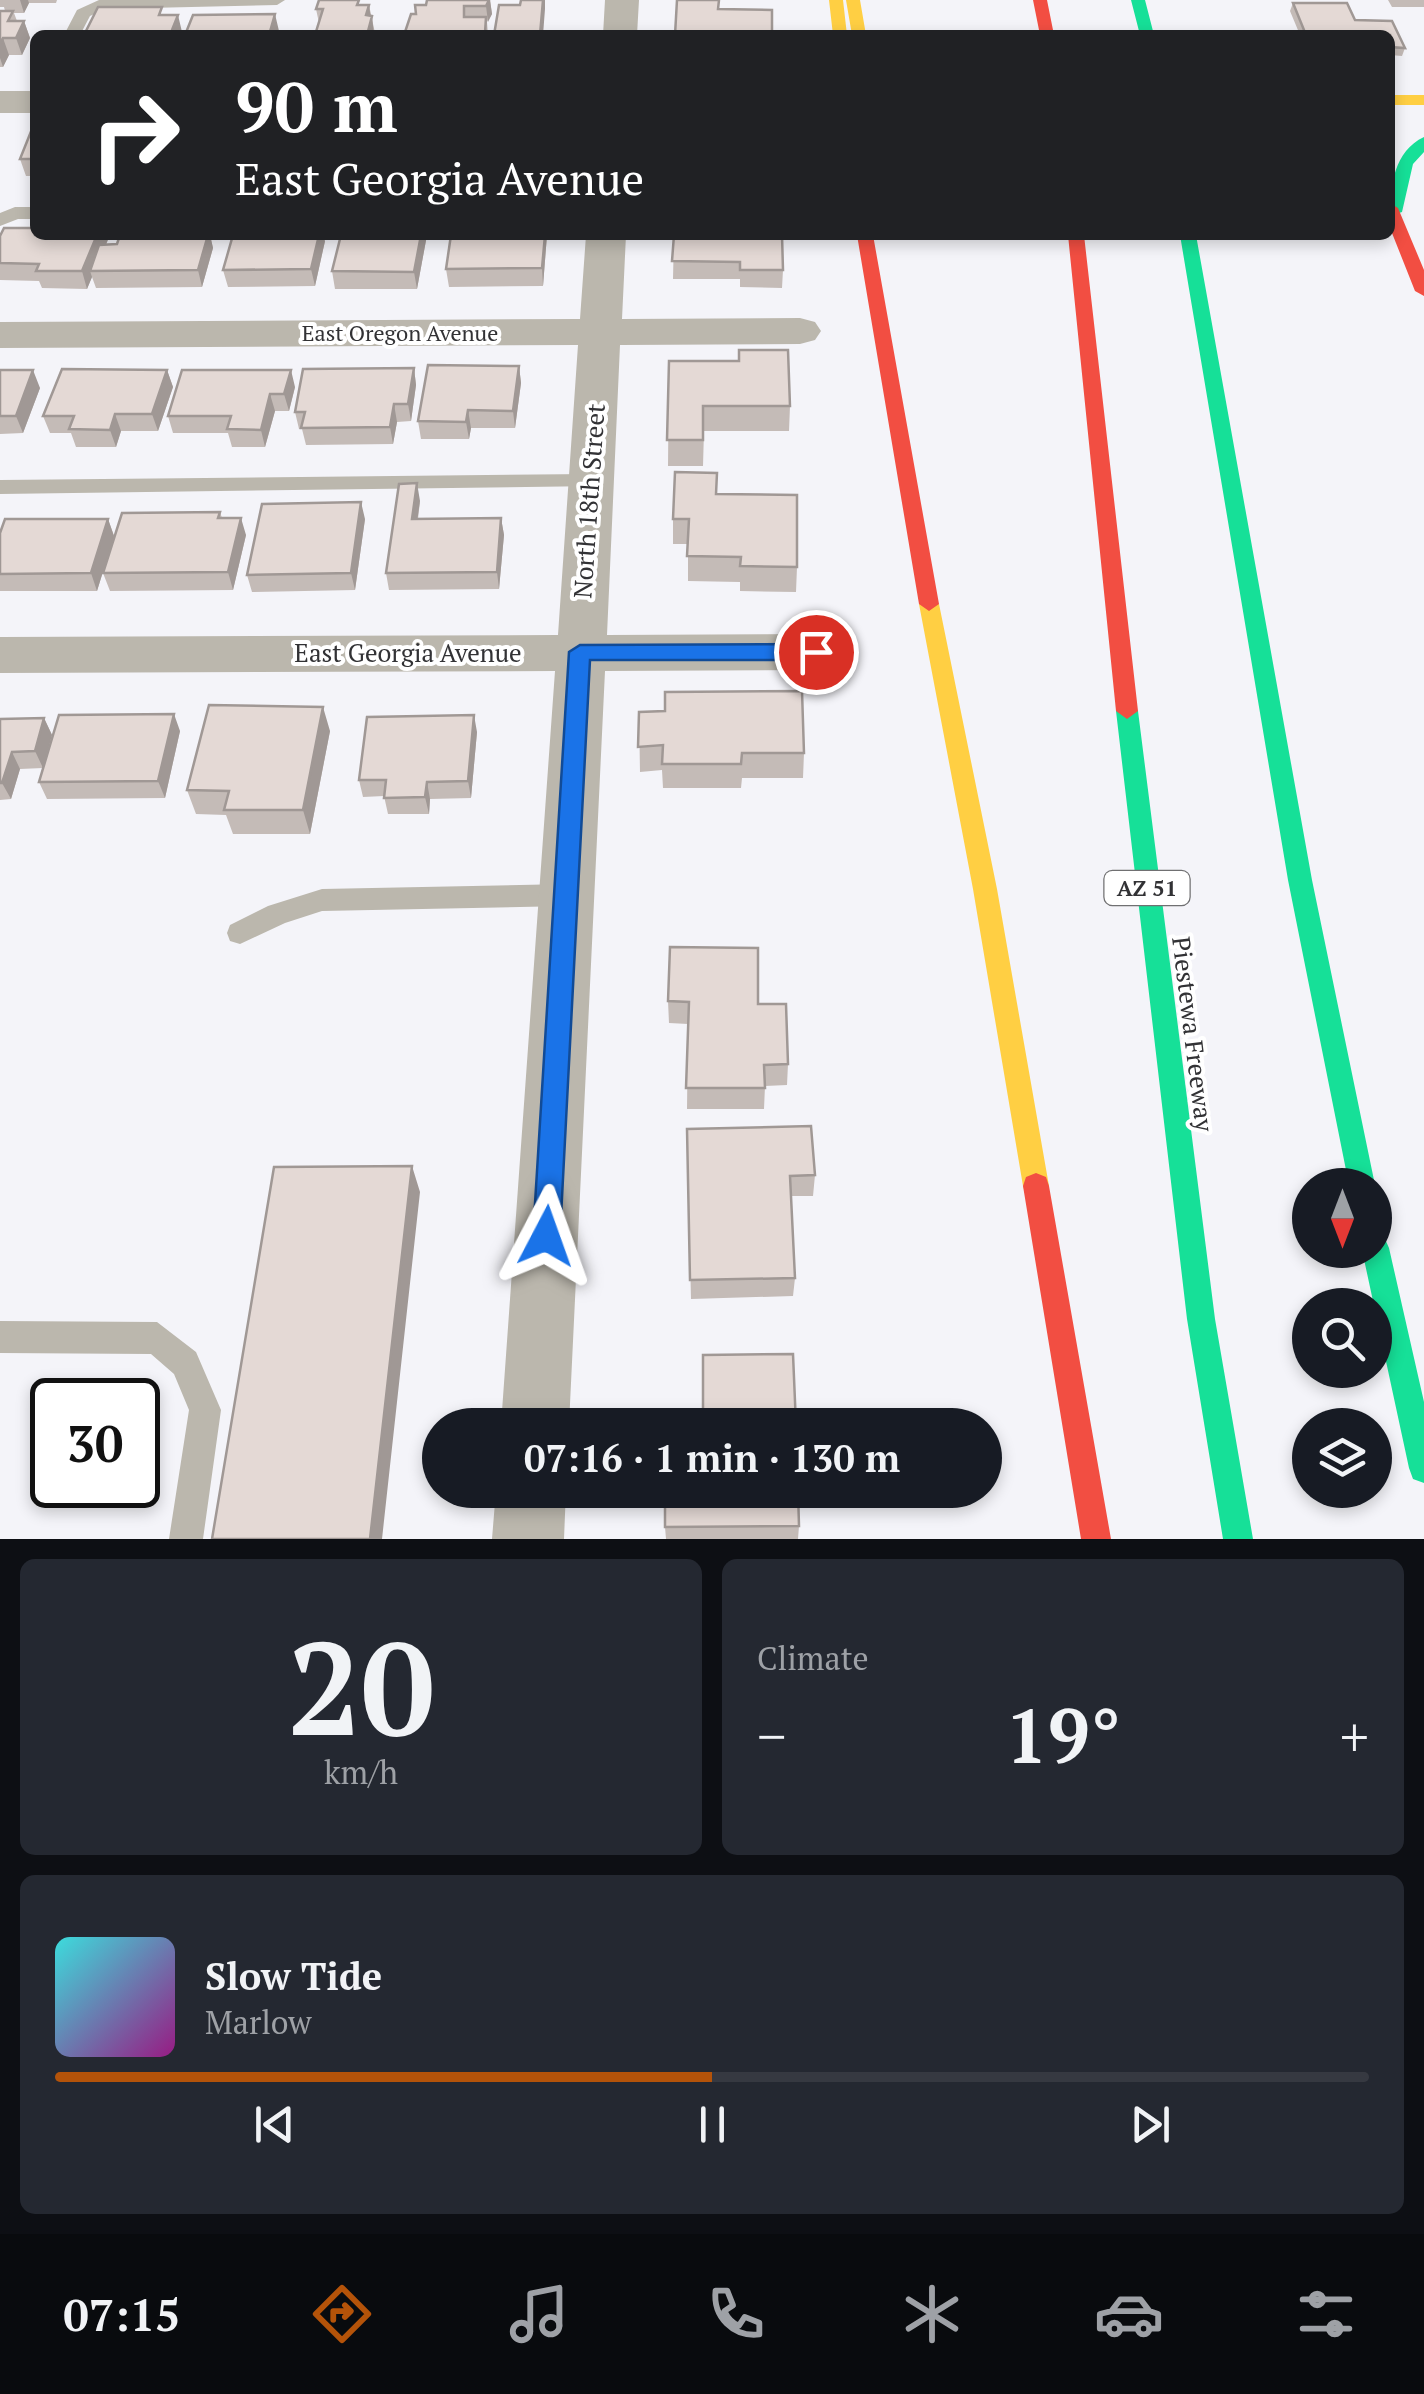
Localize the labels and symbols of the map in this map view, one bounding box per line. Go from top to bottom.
street label: East Oregon Avenue [302,318,498,347]
street label: North 18th Street [565,402,612,599]
pin [774,610,859,695]
street label: East Georgia Avenue [294,636,522,669]
road number: AZ 51 [1104,871,1190,905]
street label: Piestewa Freeway [1165,934,1222,1134]
north arrow [1292,1168,1392,1268]
position arrow [494,1184,598,1288]
speed limit sign: 30 [30,1378,160,1508]

